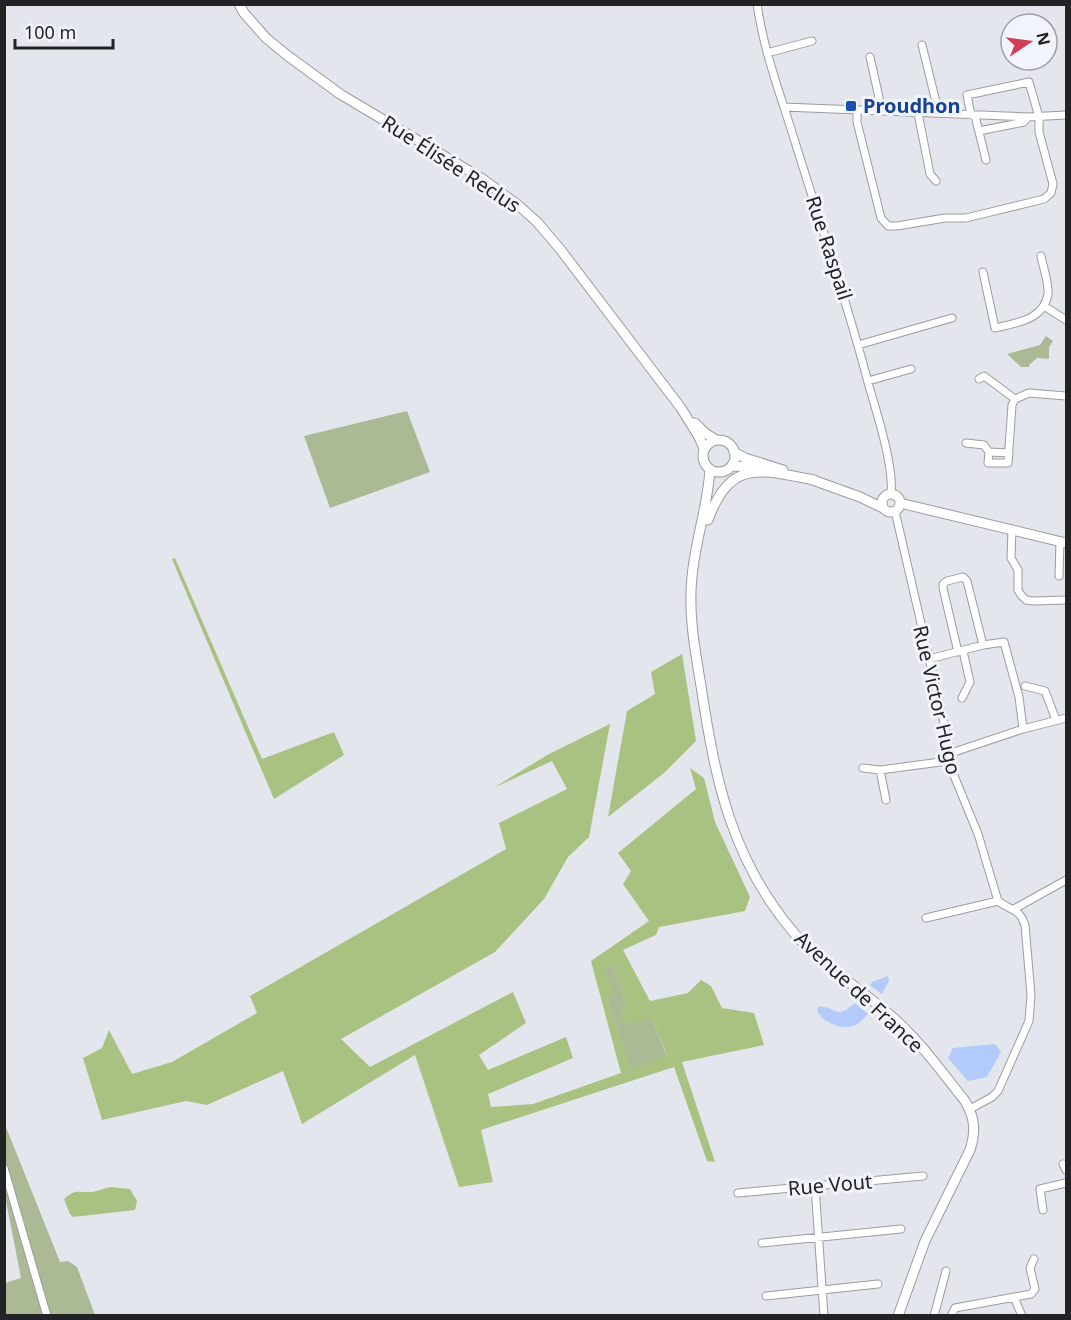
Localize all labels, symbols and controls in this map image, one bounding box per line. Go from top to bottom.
scale bar [15,12,112,50]
north arrow [999,12,1059,72]
text: 100 m [24,20,76,44]
text: N [1031,30,1056,47]
place label: Proudhon [863,92,961,119]
marker: Proudhon [844,99,858,113]
street label: Rue Élisée Reclus [377,109,526,219]
street label: Rue Raspail [800,192,859,304]
street label: Rue Victor Hugo [907,623,968,777]
street label: Avenue de France [789,925,930,1058]
street label: Rue Vout [787,1167,873,1202]

